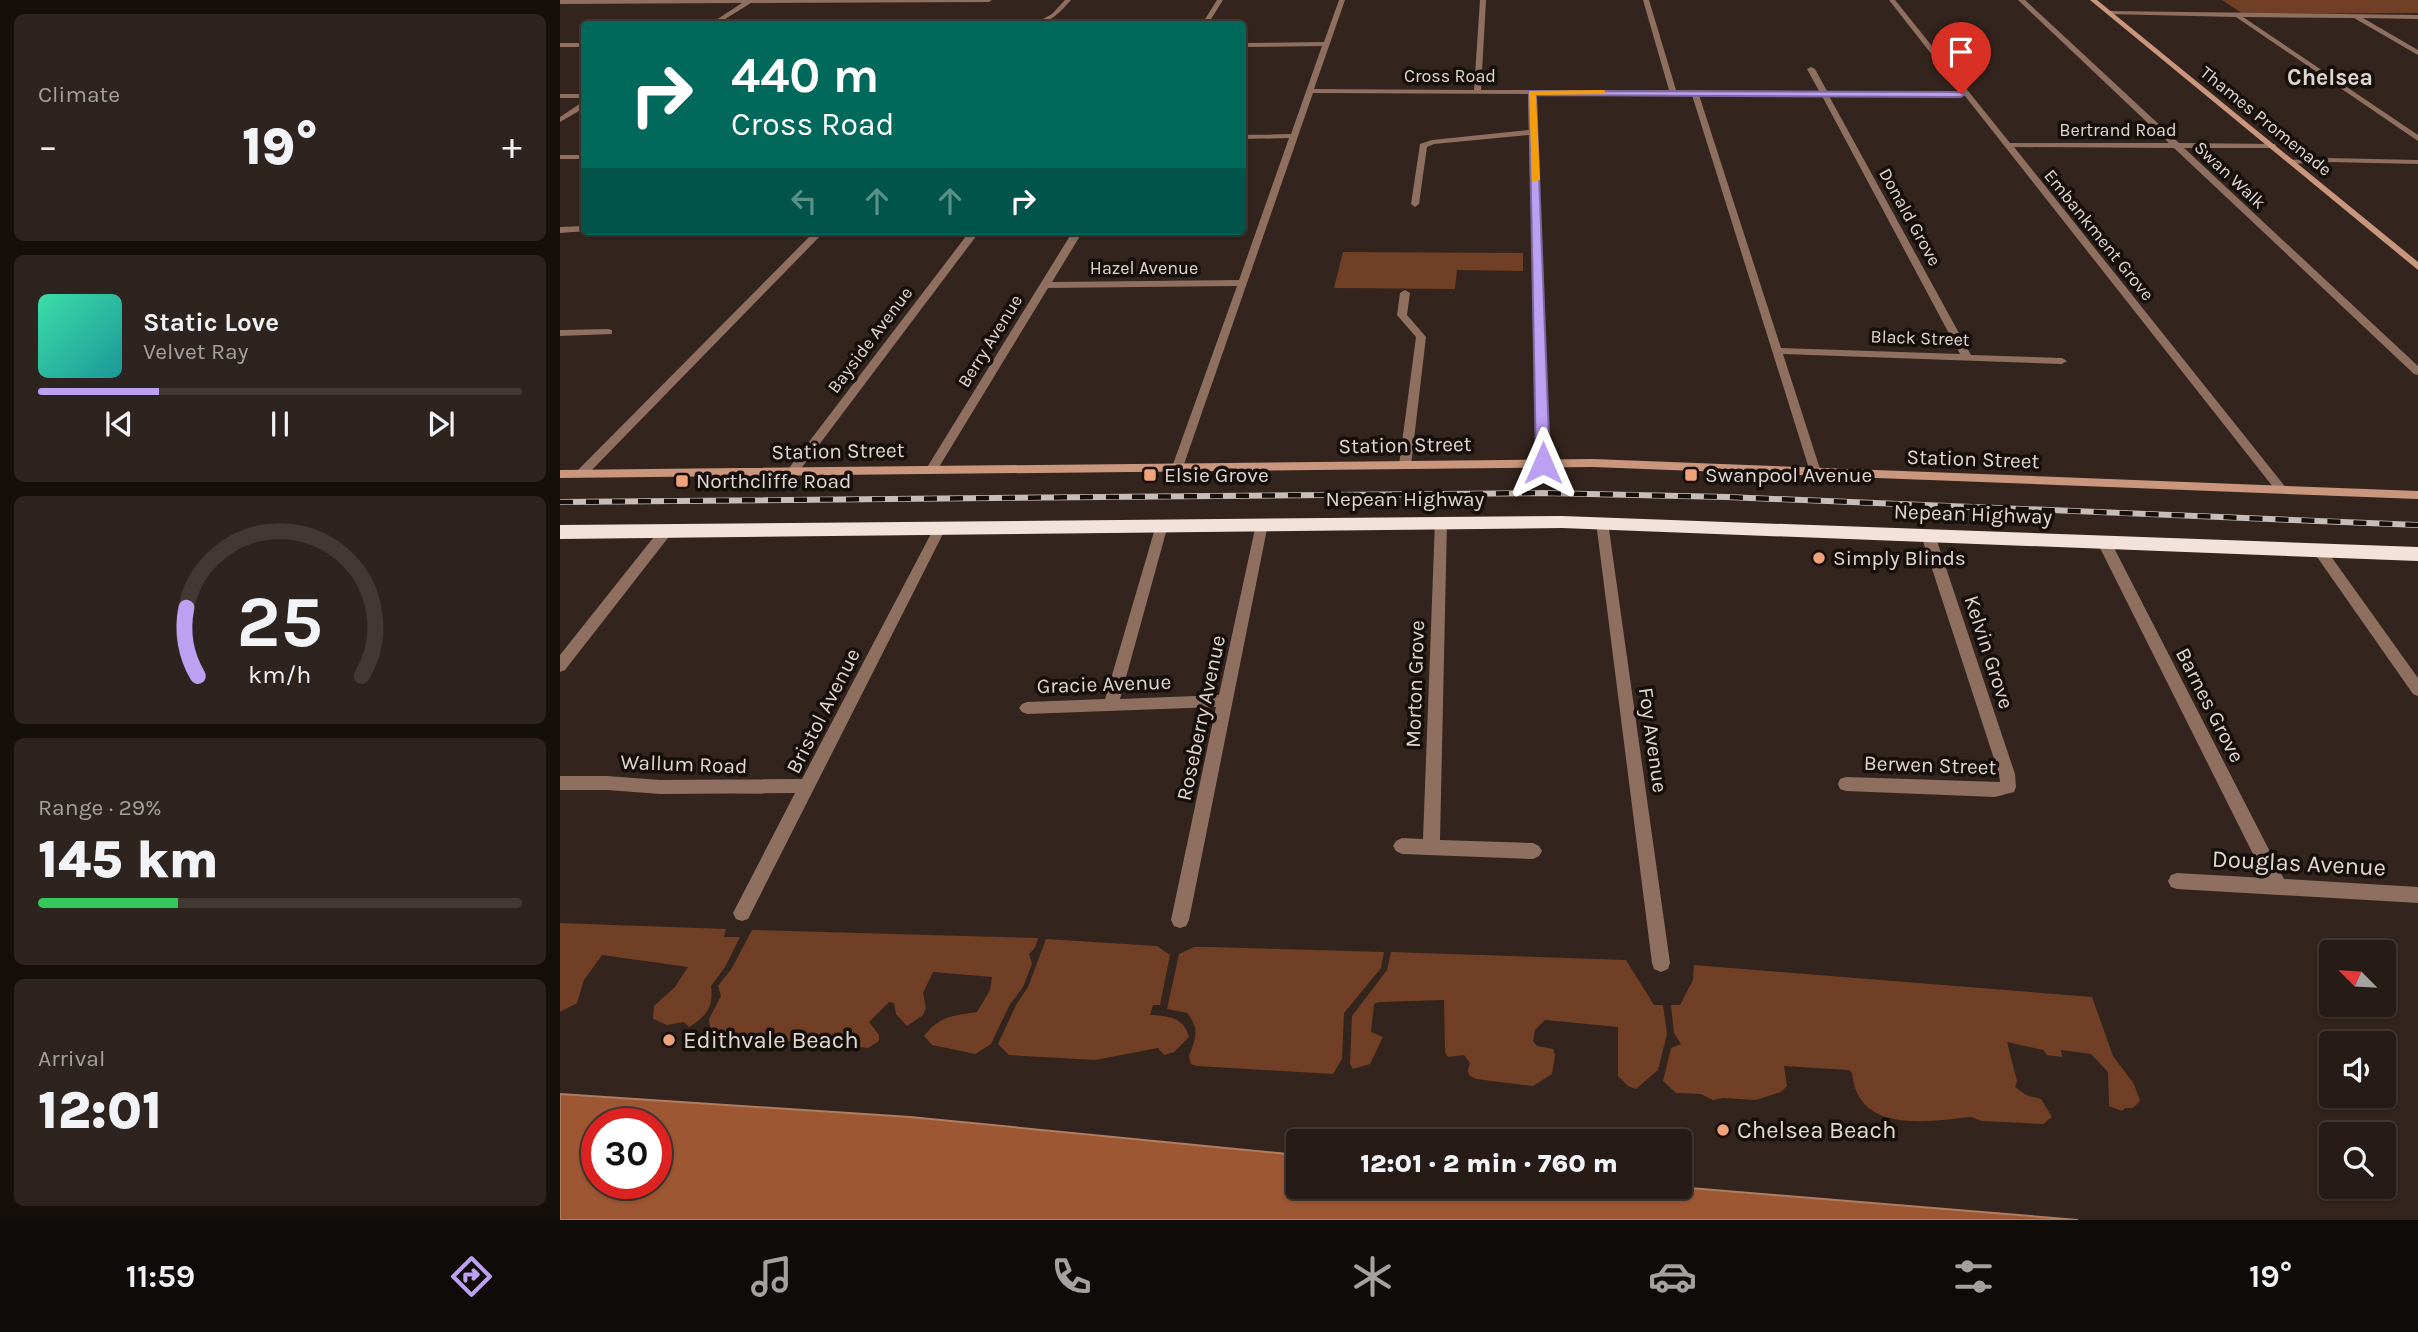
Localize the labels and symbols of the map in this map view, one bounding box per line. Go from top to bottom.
pin [1931,22,1991,94]
street label: Thames Promenade [2196,61,2336,181]
district label: Chelsea [2287,64,2373,91]
street label: Cross Road [1404,65,1496,87]
street label: Bertrand Road [2059,119,2177,141]
street label: Swan Walk [2190,136,2270,214]
street label: Donald Grove [1874,164,1946,270]
street label: Embankment Grove [2039,165,2159,305]
street label: Hazel Avenue [1090,257,1198,279]
street label: Bayside Avenue [823,282,917,398]
street label: Berry Avenue [953,291,1027,391]
street label: Black Street [1870,325,1970,351]
position arrow [1506,426,1580,500]
street label: Station Street [1338,432,1472,458]
street label: Station Street [771,438,905,464]
street label: Station Street [1906,445,2040,473]
place label: Elsie Grove [1164,463,1269,487]
place label: Swanpool Avenue [1705,463,1872,487]
marker: Elsie Grove [1142,467,1158,483]
marker: Swanpool Avenue [1683,467,1699,483]
place label: Northcliffe Road [696,469,851,493]
marker: Northcliffe Road [674,473,690,489]
street label: Nepean Highway [1326,487,1485,511]
street label: Nepean Highway [1893,499,2053,529]
place label: Simply Blinds [1833,546,1966,570]
marker: Simply Blinds [1811,550,1827,566]
street label: Kelvin Grove [1959,592,2019,712]
street label: Morton Grove [1401,620,1429,748]
street label: Roseberry Avenue [1172,633,1230,803]
street label: Bristol Avenue [781,644,865,778]
street label: Barnes Grove [2171,644,2249,766]
street label: Gracie Avenue [1036,670,1172,698]
street label: Foy Avenue [1634,686,1672,794]
street label: Wallum Road [620,750,748,778]
street label: Berwen Street [1863,751,1997,779]
street label: Douglas Avenue [2211,844,2387,882]
north arrow [2319,940,2396,1017]
place label: Edithvale Beach [683,1026,859,1054]
marker: Edithvale Beach [661,1032,677,1048]
speed limit sign: 30 [581,1108,672,1199]
place label: Chelsea Beach [1737,1116,1896,1144]
marker: Chelsea Beach [1715,1122,1731,1138]

